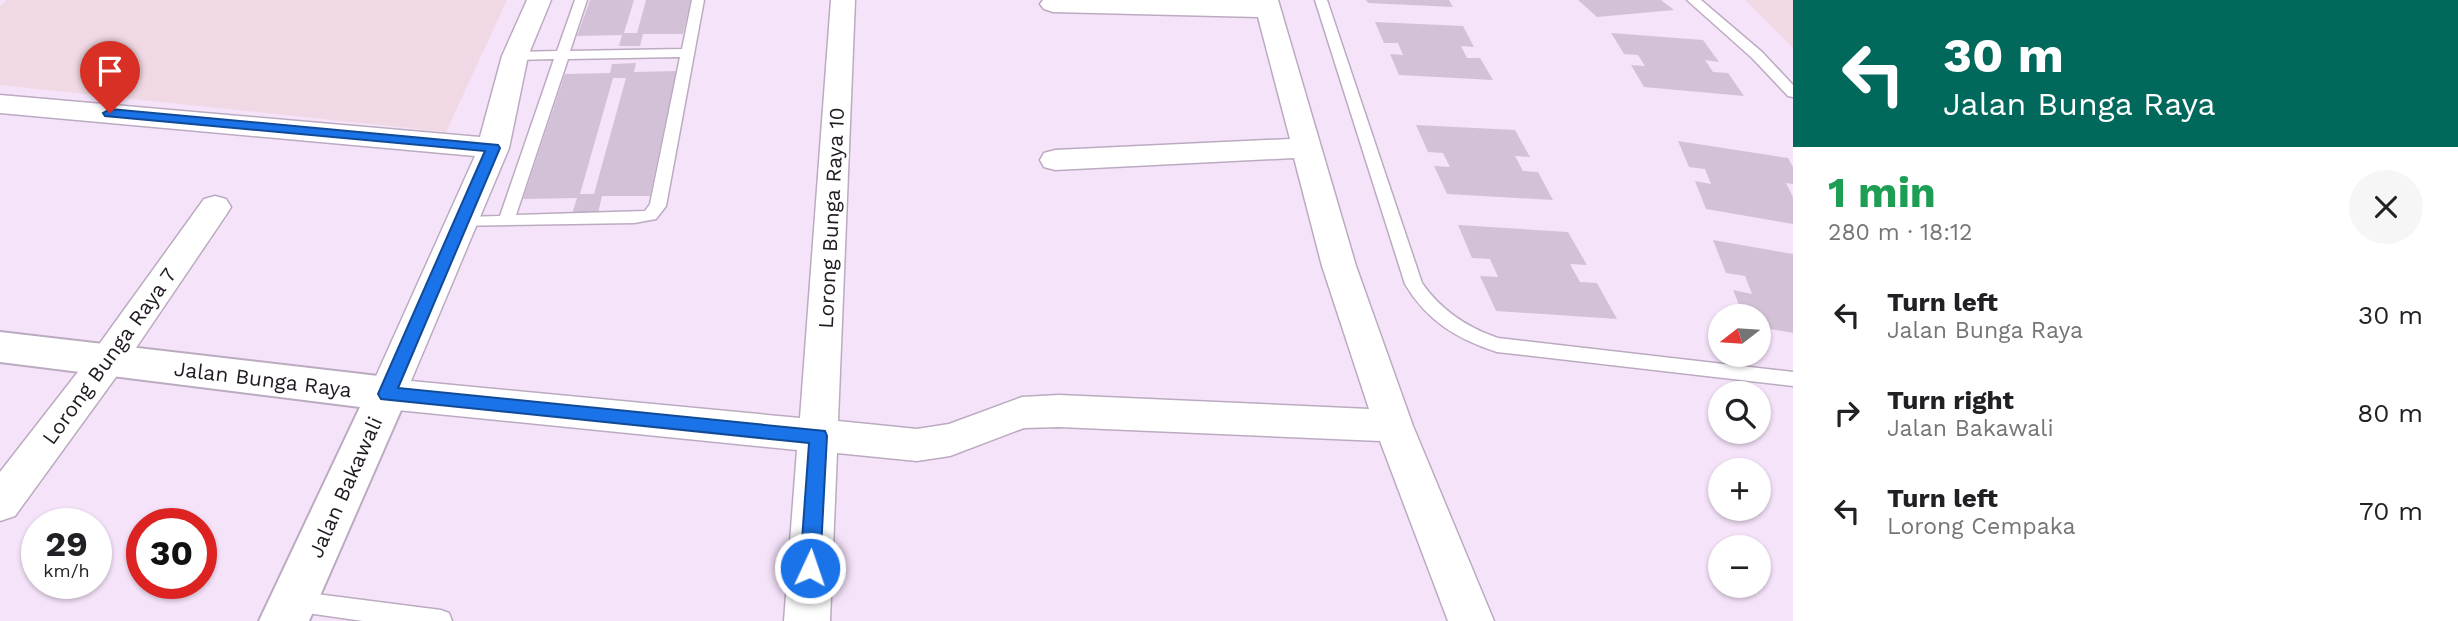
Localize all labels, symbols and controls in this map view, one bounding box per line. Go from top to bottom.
text: 30 m [1943,26,2064,84]
icon: left [1828,28,1919,119]
pin [80,41,140,113]
icon: arrive [91,52,129,90]
text: Jalan Bunga Raya [1943,85,2216,123]
street label: Lorong Bunga Raya 10 [813,107,849,329]
text: 1 min [1828,168,1936,217]
button: close [2349,170,2423,244]
text: 280 m · 18:12 [1828,219,1972,246]
street label: Lorong Bunga Raya 7 [37,263,181,449]
text: Turn left [1887,287,1998,317]
icon: left [1828,296,1866,334]
text: 30 m [2358,300,2423,330]
north arrow [1708,304,1771,368]
map controls [1708,304,1771,598]
text: Jalan Bunga Raya [1887,317,2083,344]
street label: Jalan Bunga Raya [173,356,353,402]
button: search [1708,381,1771,444]
text: Turn right [1887,385,2014,415]
icon: right [1828,394,1866,432]
text: 80 m [2357,398,2423,428]
street label: Jalan Bakawali [303,412,387,562]
text: Jalan Bakawali [1887,415,2054,442]
button: + [1708,458,1771,521]
text: Turn left [1887,483,1998,513]
icon: left [1828,492,1866,530]
text: 70 m [2359,496,2423,526]
speed limit sign: 30 [126,508,217,599]
text: Lorong Cempaka [1887,513,2076,540]
text: 29 [45,523,88,565]
position arrow [773,531,847,605]
button: − [1708,535,1771,598]
text: km/h [43,560,90,581]

